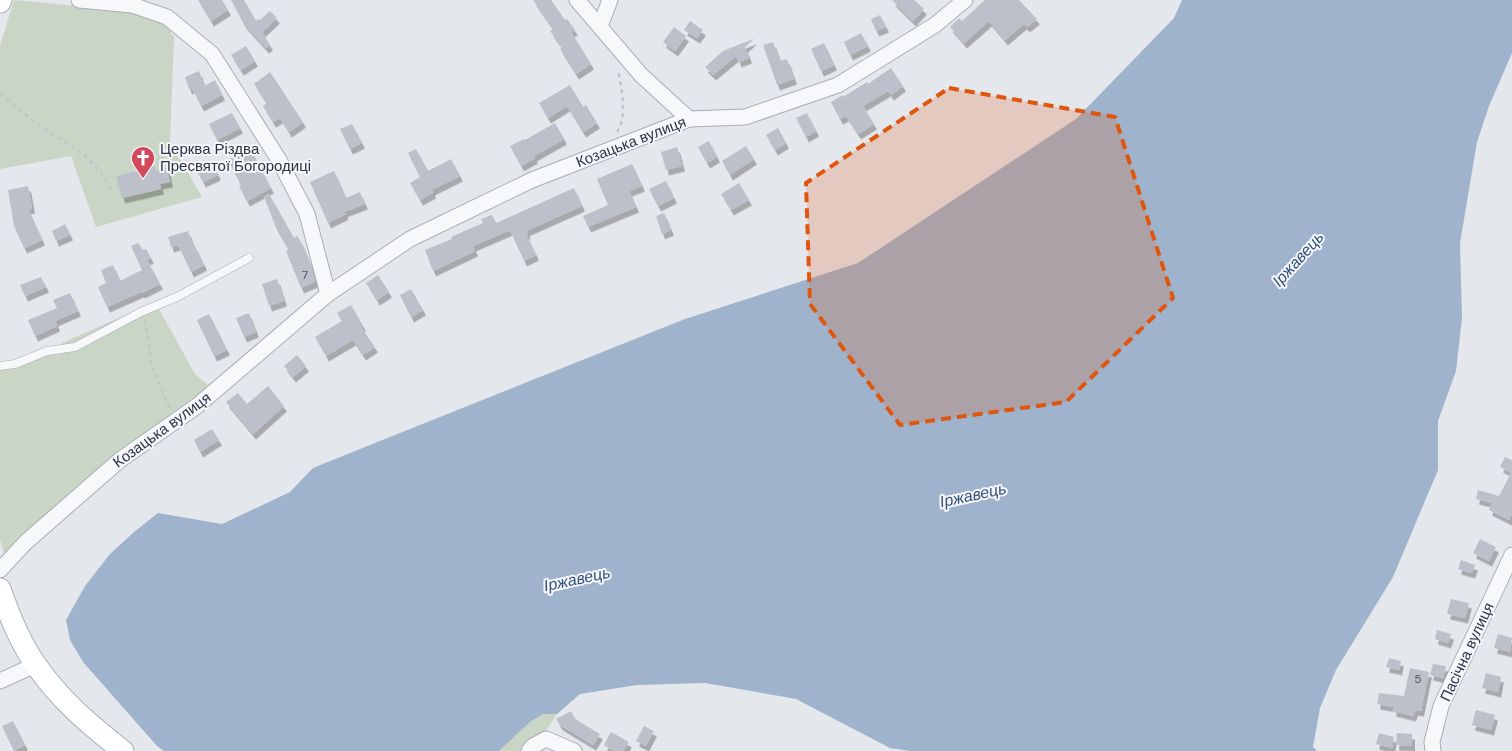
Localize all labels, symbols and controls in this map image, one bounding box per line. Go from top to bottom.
street label: Козацька вулиця [573,112,689,172]
place label: Церква Різдва Пресвятої Богородиці [160,139,311,176]
church icon: Церква Різдва Пресвятої Богородиці [130,145,156,179]
water label: Іржавець [1268,227,1328,291]
house number: 7 [302,267,308,283]
street label: Козацька вулиця [109,388,215,472]
water label: Іржавець [938,478,1008,512]
water label: Іржавець [542,562,612,596]
street label: Пасічна вулиця [1435,599,1499,705]
house number: 5 [1414,671,1422,687]

